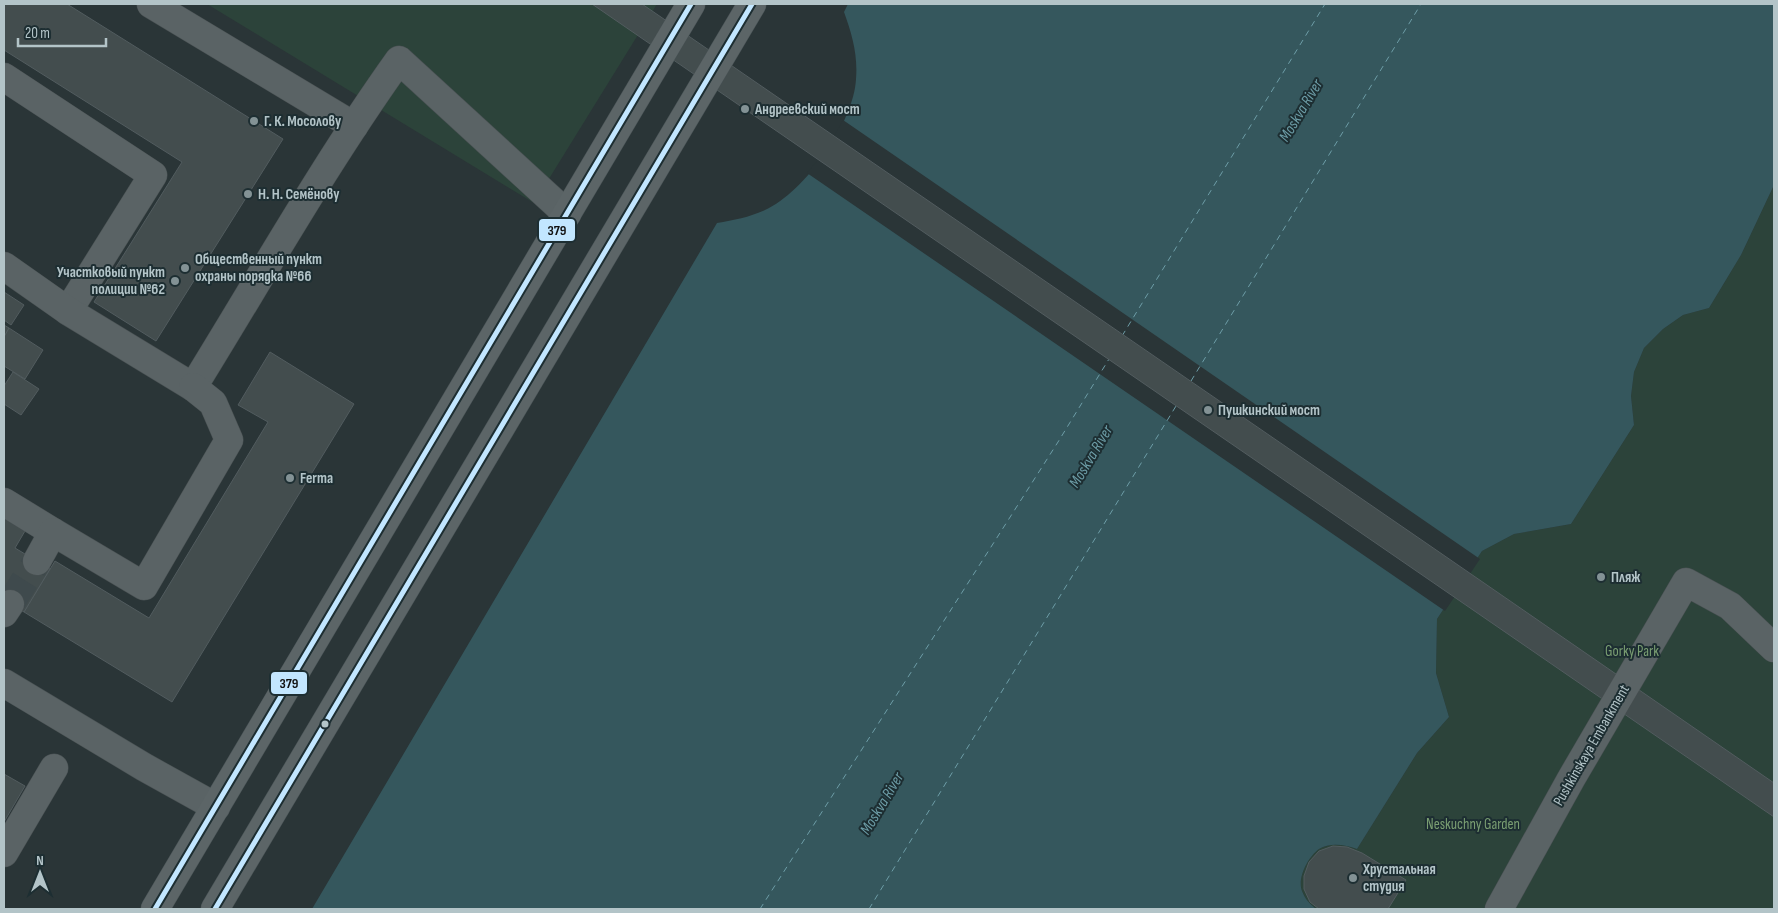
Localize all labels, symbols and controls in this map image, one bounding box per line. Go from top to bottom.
scale bar [18,15,105,47]
text: 20 m [25,24,50,43]
water label: Moskva River [1275,76,1327,145]
place label: Андреевский мост [754,100,860,119]
marker: Андреевский мост [739,103,751,115]
place label: Г. К. Мосолову [264,112,342,131]
marker: Г. К. Мосолову [248,115,260,127]
place label: Н. Н. Семёнову [258,185,340,204]
marker: Н. Н. Семёнову [242,188,254,200]
line badge: 379 [538,218,576,242]
text: 379 [547,222,567,239]
place label: Общественный пункт охраны порядка №66 [195,250,322,286]
marker: Общественный пункт охраны порядка №66 [179,262,191,274]
place label: Участковый пункт полиции №62 [57,263,165,299]
marker: Участковый пункт полиции №62 [169,275,181,287]
place label: Пушкинский мост [1218,401,1320,420]
marker: Пушкинский мост [1202,404,1214,416]
water label: Moskva River [1065,422,1117,491]
place label: Ferma [300,469,333,488]
marker: Ferma [284,472,296,484]
place label: Пляж [1611,568,1641,587]
marker: Пляж [1595,571,1607,583]
park label: Gorky Park [1605,642,1659,661]
line badge: 379 [270,671,308,695]
text: 379 [279,675,299,692]
street label: Pushkinskaya Embankment [1549,681,1634,809]
unlabelled marker [320,719,330,729]
water label: Moskva River [856,769,908,838]
park label: Neskuchny Garden [1426,815,1520,834]
north arrow [15,848,65,898]
text: N [36,852,44,869]
place label: Хрустальная студия [1362,860,1436,896]
marker: Хрустальная студия [1347,872,1359,884]

